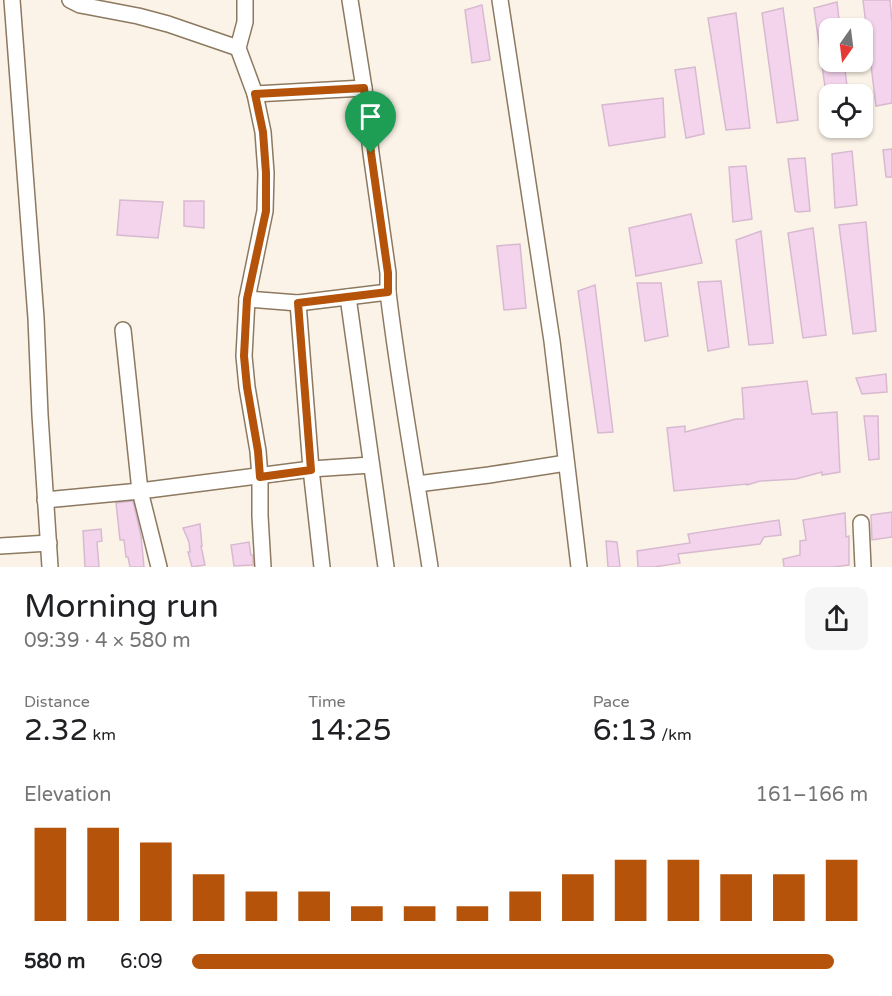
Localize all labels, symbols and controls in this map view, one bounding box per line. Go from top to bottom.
north arrow [819,18,873,72]
map controls [819,18,873,138]
button: locate [819,84,873,138]
pin [345,91,396,153]
icon: arrive [354,100,387,133]
text: Morning run [24,587,219,626]
button: share [805,587,868,650]
text: 09:39 · 4 × 580 m [24,629,191,653]
text: Distance [24,692,90,712]
text: Time [308,692,346,712]
text: Pace [593,692,630,712]
text: 2.32 [24,712,88,749]
text: 14:25 [308,712,392,749]
text: 6:13 [593,712,657,749]
text: km [88,725,116,745]
text: /km [657,725,692,745]
text: Elevation [24,783,111,807]
text: 161–166 m [755,783,868,807]
text: 580 m [24,950,85,974]
text: 6:09 [120,950,163,974]

